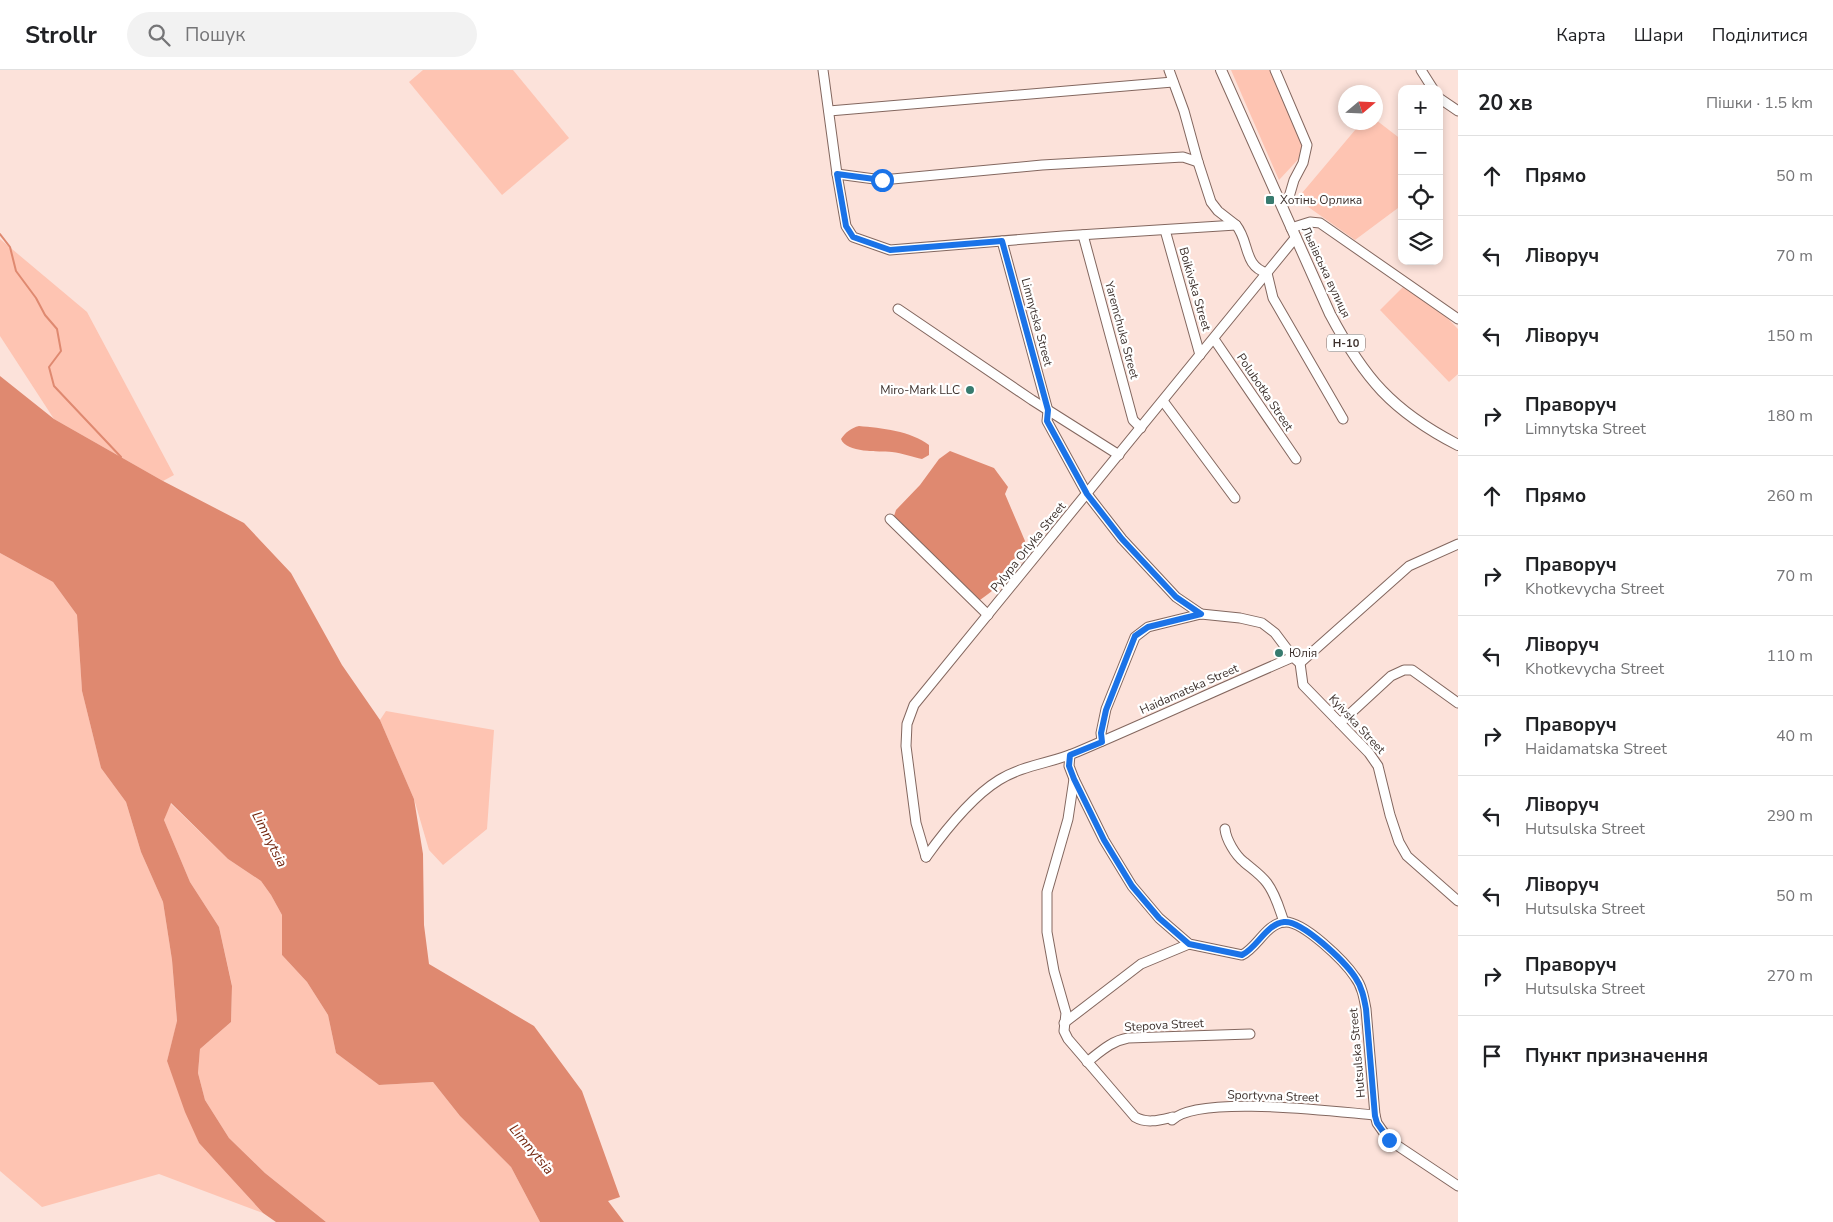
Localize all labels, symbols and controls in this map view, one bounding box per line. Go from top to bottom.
search box [127,12,477,57]
text: Strollr [25,19,97,51]
icon: search [145,21,173,49]
text: Пошук [185,22,245,48]
text: Карта [1556,23,1606,47]
text: Шари [1634,23,1684,47]
text: Поділитися [1712,23,1808,47]
north arrow [1338,85,1383,130]
map controls [1398,85,1443,265]
button: + [1398,85,1443,130]
text: 20 хв [1478,89,1533,117]
text: Пішки · 1.5 km [1706,92,1813,114]
button: − [1398,130,1443,175]
icon: ahead [1478,162,1506,190]
text: Прямо [1525,163,1586,189]
text: 50 m [1776,165,1813,187]
route start [871,169,894,192]
button: locate [1398,175,1443,220]
place label: Хотінь Орлика [1280,192,1362,208]
marker: Хотінь Орлика [1264,194,1276,206]
button: layers [1398,220,1443,265]
street label: Львівська вулиця [1298,224,1354,320]
icon: left [1478,242,1506,270]
text: Ліворуч [1525,243,1599,269]
street label: Boikivska Street [1175,245,1215,333]
text: 70 m [1776,245,1813,267]
street label: Limnytska Street [1018,276,1057,369]
street label: Yaremchuka Street [1101,278,1143,381]
icon: left [1478,322,1506,350]
text: Ліворуч [1525,323,1599,349]
text: 150 m [1766,325,1813,347]
road number: Н-10 [1327,334,1365,352]
street label: Polubotka Street [1233,350,1297,435]
place label: Miro-Mark LLC [880,382,960,398]
marker: Miro-Mark LLC [964,384,976,396]
text: Праворуч [1525,392,1617,418]
icon: right [1478,402,1506,430]
text: 180 m [1766,405,1813,427]
text: Limnytska Street [1525,418,1646,440]
icon: ahead [1478,482,1506,510]
text: Прямо [1525,483,1586,509]
text: 260 m [1766,485,1813,507]
street label: Pylypa Orlyka Street [987,498,1070,595]
text: Праворуч [1525,552,1617,578]
icon: right [1478,562,1506,590]
text: 70 m [1776,565,1813,587]
text: Khotkevycha Street [1525,578,1664,600]
text: Ліворуч [1525,632,1599,658]
icon: left [1478,642,1506,670]
place label: Юлія [1289,645,1317,661]
text: 110 m [1766,645,1813,667]
marker: Юлія [1273,647,1285,659]
text: Khotkevycha Street [1525,658,1664,680]
street label: Haidamatska Street [1137,660,1242,718]
street label: Kyivska Street [1325,691,1389,758]
text: Праворуч [1525,712,1617,738]
icon: right [1478,722,1506,750]
text: 40 m [1776,725,1813,747]
text: Haidamatska Street [1525,738,1667,760]
text: Ліворуч [1525,792,1599,818]
icon: left [1478,802,1506,830]
text: 290 m [1766,805,1813,827]
water label: Limnytsia [247,808,292,870]
text: Hutsulska Street [1525,818,1645,840]
text: Ліворуч [1525,872,1599,898]
icon: left [1478,882,1506,910]
text: 50 m [1776,885,1813,907]
text: Hutsulska Street [1525,898,1645,920]
text: Праворуч [1525,952,1617,978]
icon: right [1478,962,1506,990]
text: 270 m [1766,965,1813,987]
text: Hutsulska Street [1525,978,1645,1000]
street label: Hutsulska Street [1345,1007,1369,1099]
street label: Stepova Street [1124,1015,1205,1035]
icon: arrive [1478,1042,1506,1070]
text: Пункт призначення [1525,1043,1708,1069]
street label: Sportyvna Street [1227,1086,1320,1106]
water label: Limnytsia [505,1120,558,1179]
route end [1378,1129,1401,1152]

